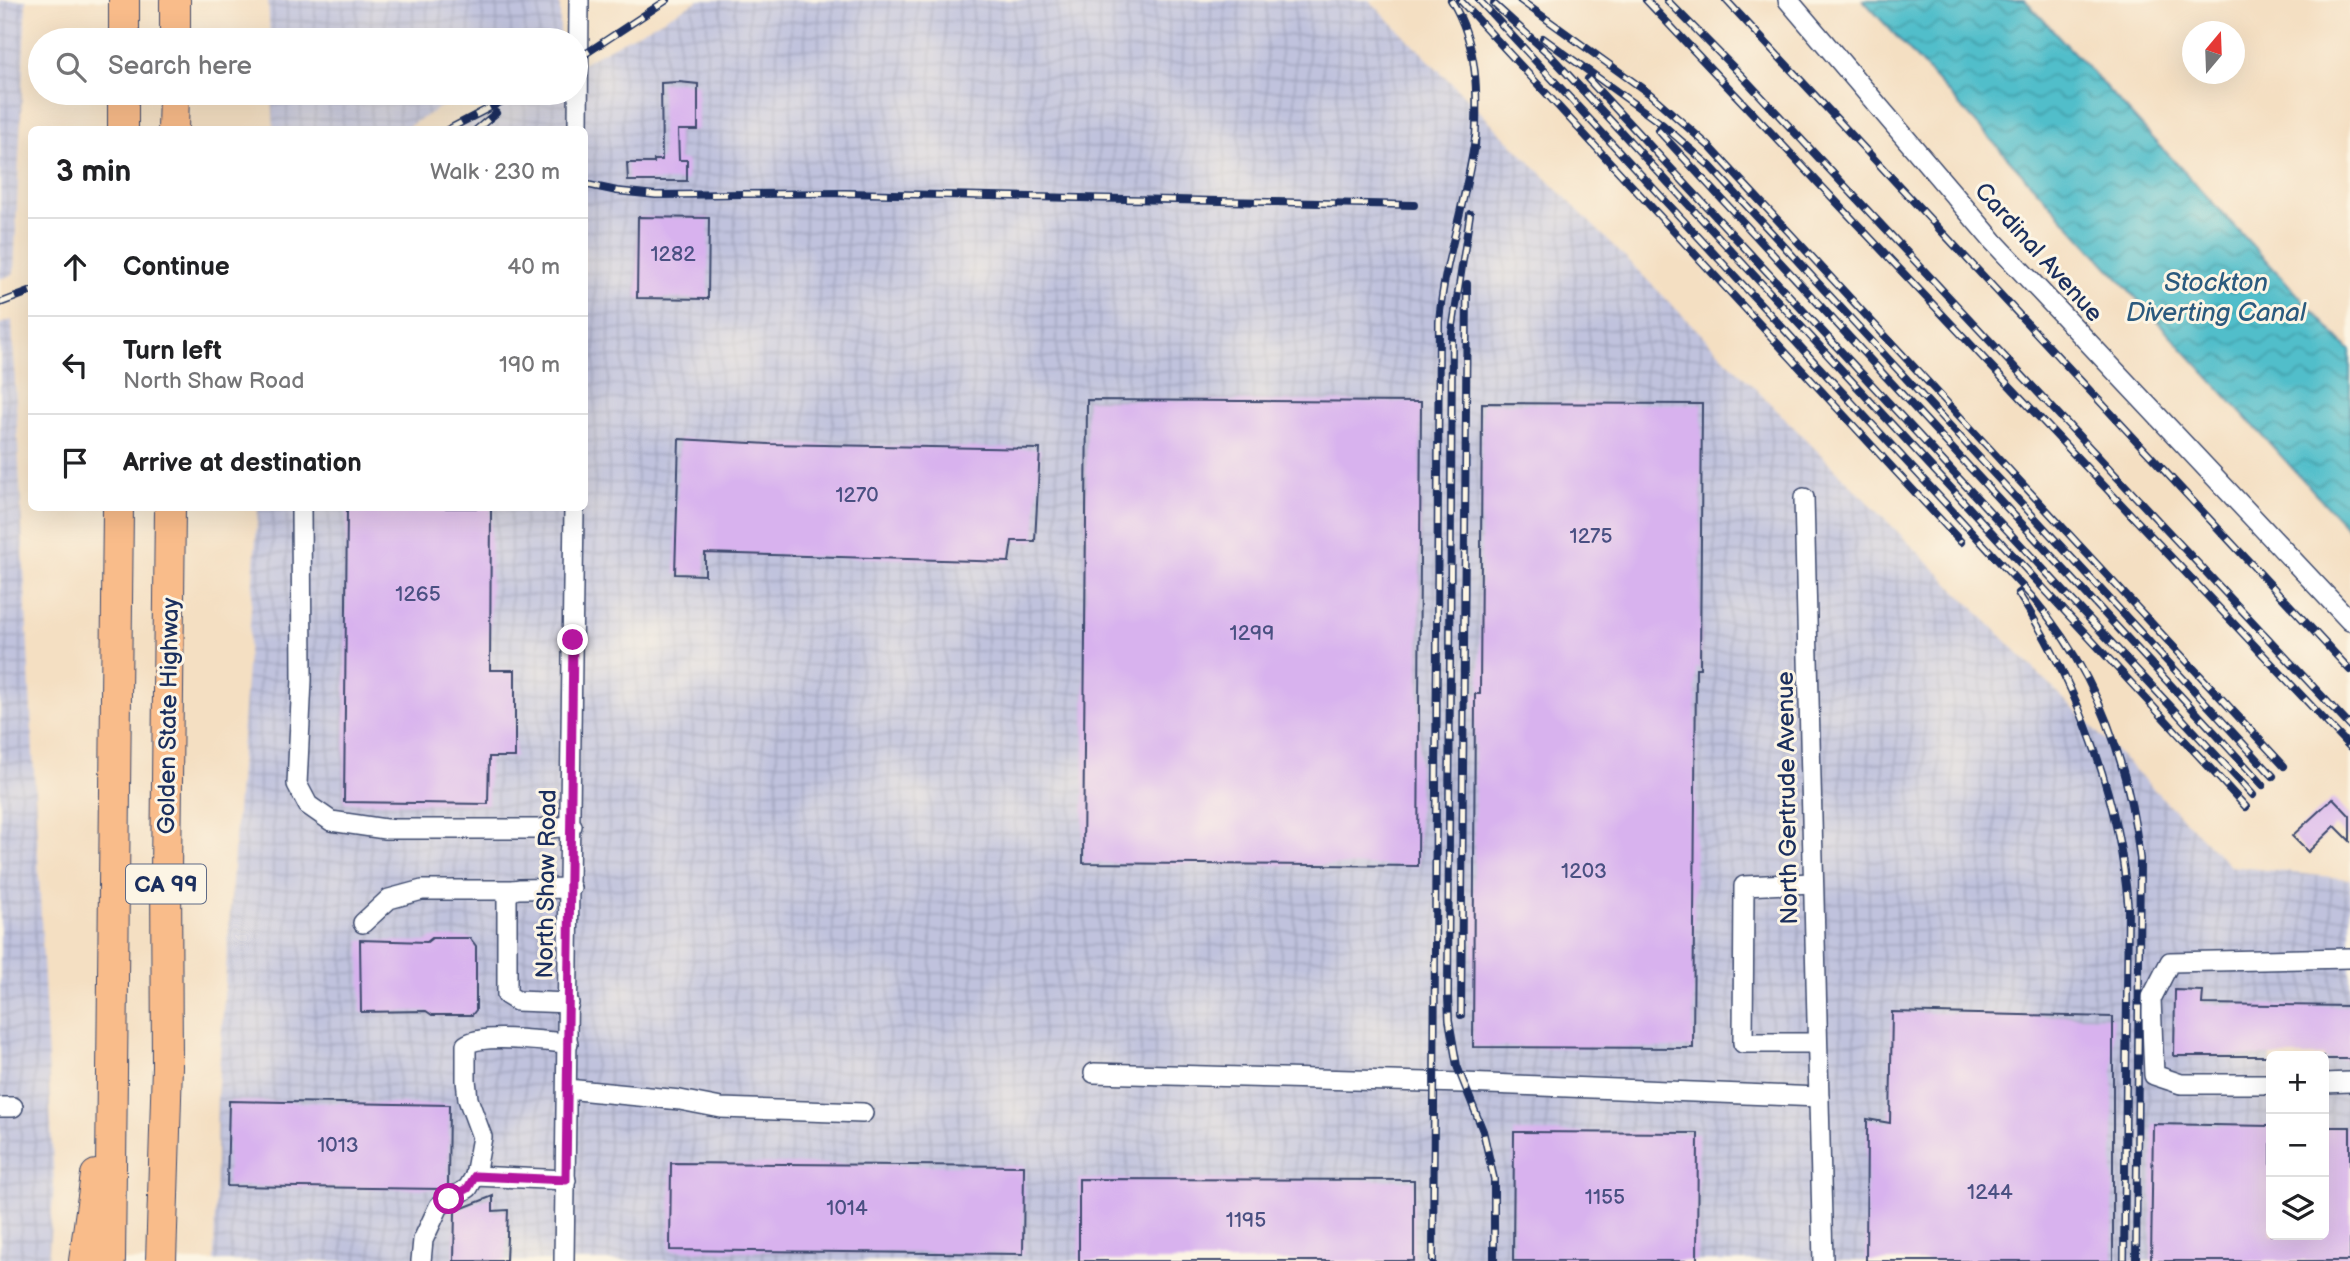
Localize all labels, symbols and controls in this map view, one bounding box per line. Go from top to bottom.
north arrow [2182,21,2245,84]
search box [28,28,588,105]
icon: search [52,48,90,86]
text: Search here [108,51,252,82]
text: 3 min [56,154,131,190]
text: Walk · 230 m [430,158,560,186]
street label: Cardinal Avenue [1968,177,2109,328]
house number: 1282 [650,242,696,267]
icon: ahead [56,248,94,286]
text: Continue [123,252,230,283]
text: 40 m [507,253,560,281]
water label: Stockton Diverting Canal [2126,268,2307,329]
text: Turn left [123,336,222,367]
icon: left [56,346,94,384]
text: 190 m [499,351,560,379]
text: North Shaw Road [123,367,304,395]
icon: arrive [56,444,94,482]
text: Arrive at destination [123,448,362,479]
house number: 1270 [835,483,879,508]
house number: 1275 [1570,524,1612,549]
house number: 1265 [395,582,441,607]
street label: Golden State Highway [152,597,185,835]
house number: 1299 [1230,621,1274,646]
route end [557,624,588,655]
street label: North Gertrude Avenue [1771,671,1804,925]
street label: North Shaw Road [530,789,563,979]
house number: 1203 [1561,859,1607,884]
road number: CA 99 [126,864,206,904]
map controls [2266,1051,2329,1240]
button: + [2266,1051,2329,1114]
button: − [2266,1114,2329,1177]
house number: 1013 [317,1133,359,1158]
button: layers [2266,1177,2329,1240]
house number: 1244 [1967,1180,2013,1205]
route start [433,1183,464,1214]
house number: 1155 [1585,1185,1625,1210]
house number: 1014 [826,1196,868,1221]
house number: 1195 [1226,1208,1266,1233]

